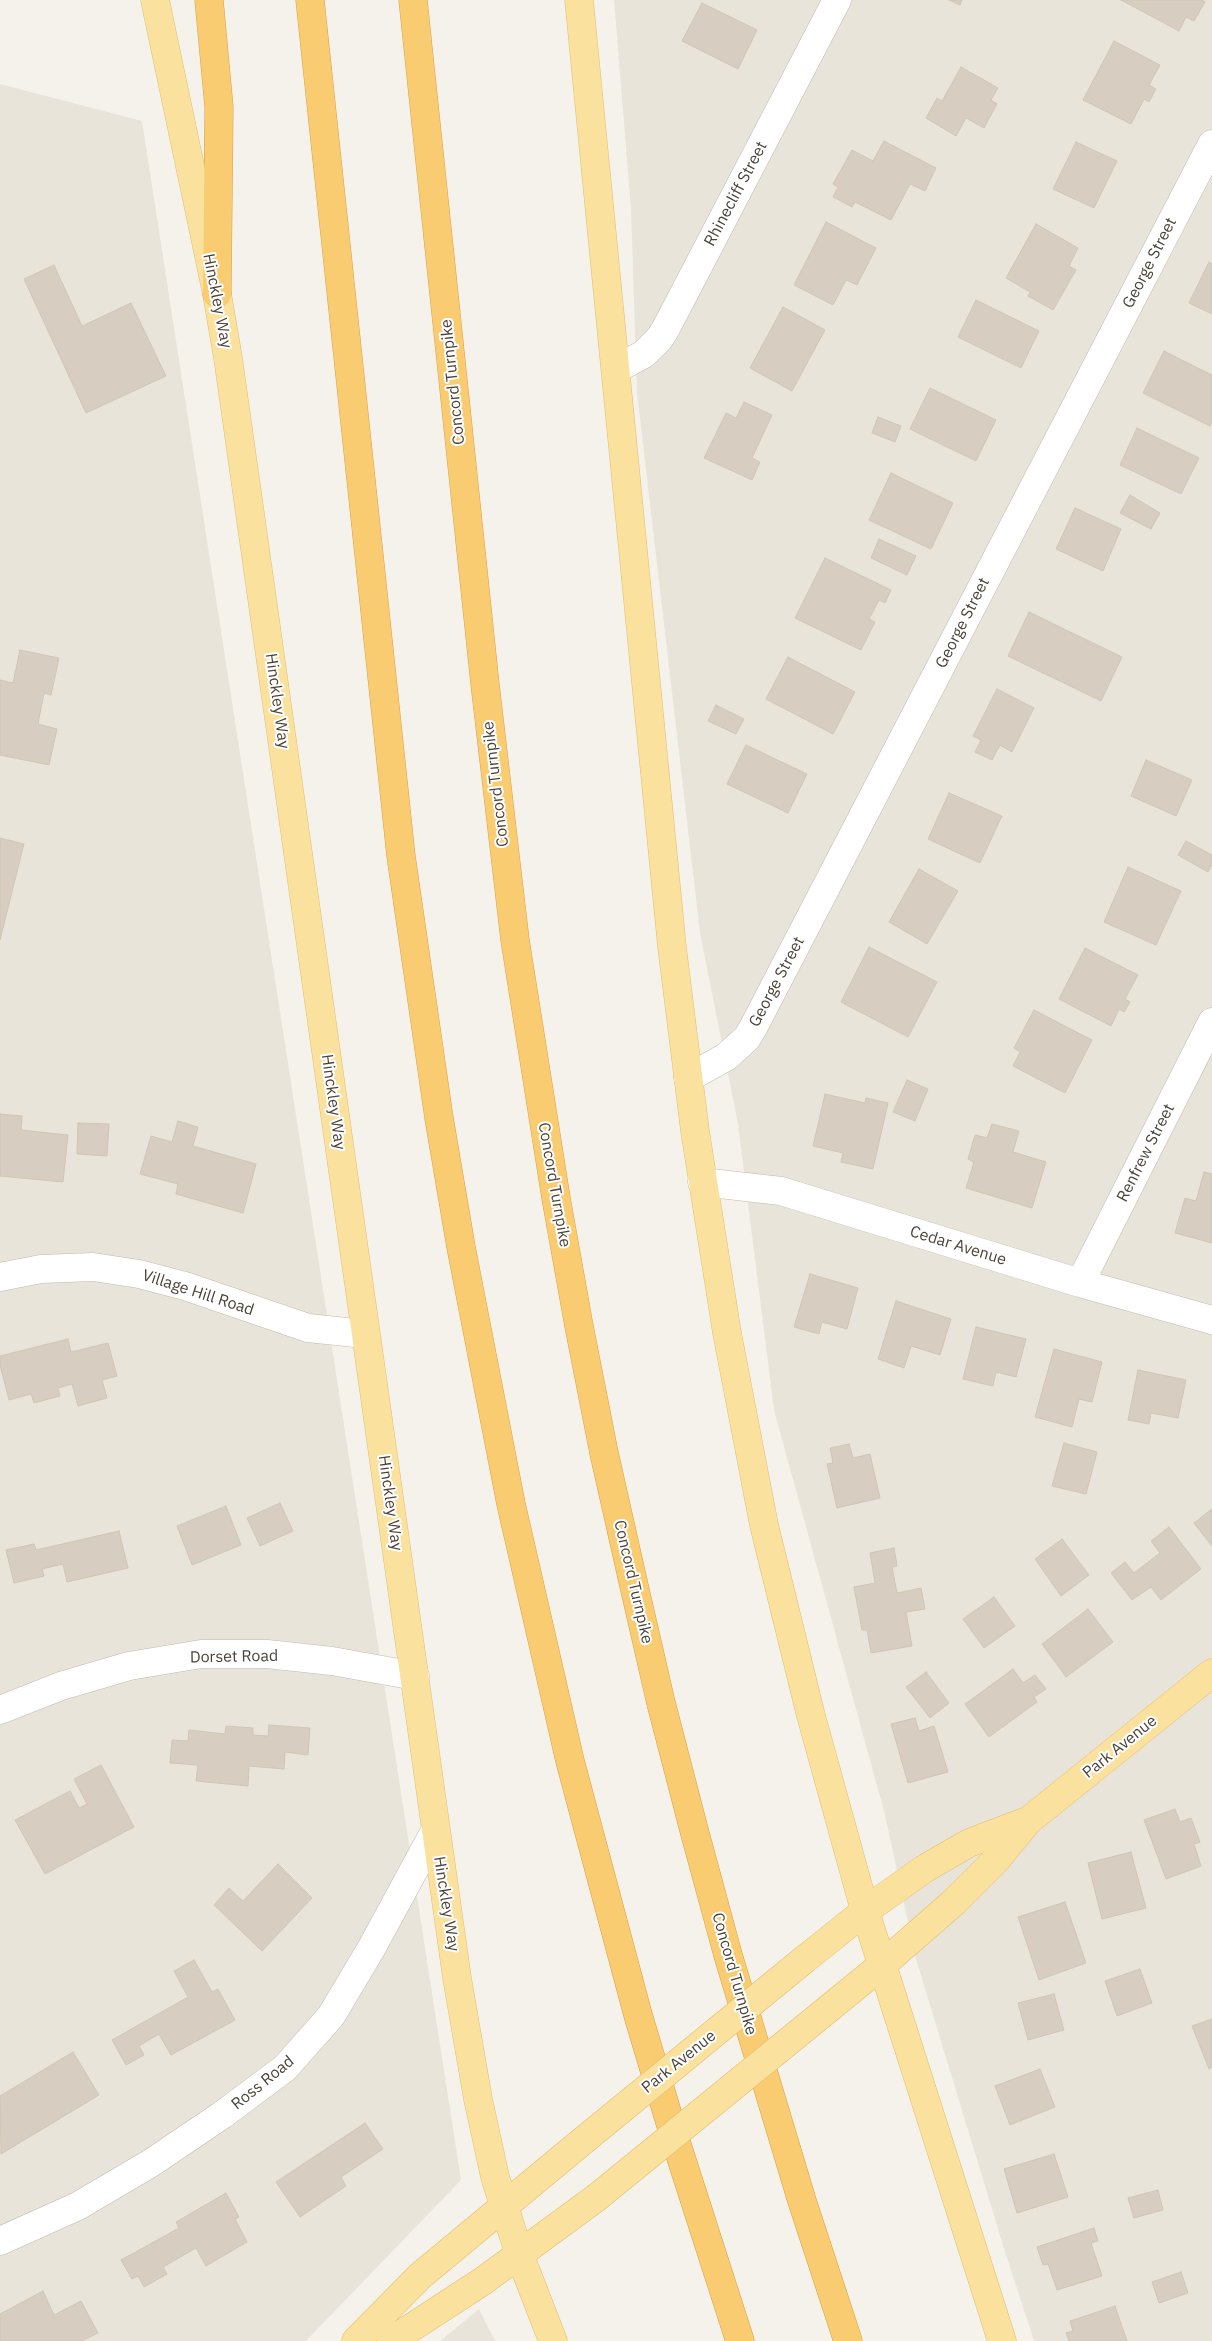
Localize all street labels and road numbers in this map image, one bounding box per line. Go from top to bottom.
street label: Rhinecliff Street [700,138,772,250]
street label: George Street [1119,214,1181,312]
street label: Hinckley Way [198,252,236,350]
street label: Concord Turnpike [437,318,469,446]
street label: George Street [932,574,994,672]
street label: Hinckley Way [261,652,293,750]
street label: Concord Turnpike [479,720,513,848]
street label: George Street [745,934,809,1030]
street label: Hinckley Way [317,1053,349,1151]
street label: Renfrew Street [1113,1101,1179,1205]
street label: Concord Turnpike [534,1121,574,1249]
street label: Cedar Avenue [908,1222,1008,1270]
street label: Village Hill Road [140,1266,256,1320]
street label: Hinckley Way [374,1454,406,1552]
street label: Concord Turnpike [609,1518,657,1646]
street label: Dorset Road [190,1647,278,1667]
street label: Park Avenue [1079,1711,1161,1783]
street label: Hinckley Way [429,1855,463,1953]
street label: Concord Turnpike [707,1911,761,2037]
street label: Park Avenue [638,2026,720,2098]
street label: Ross Road [228,2052,298,2114]

